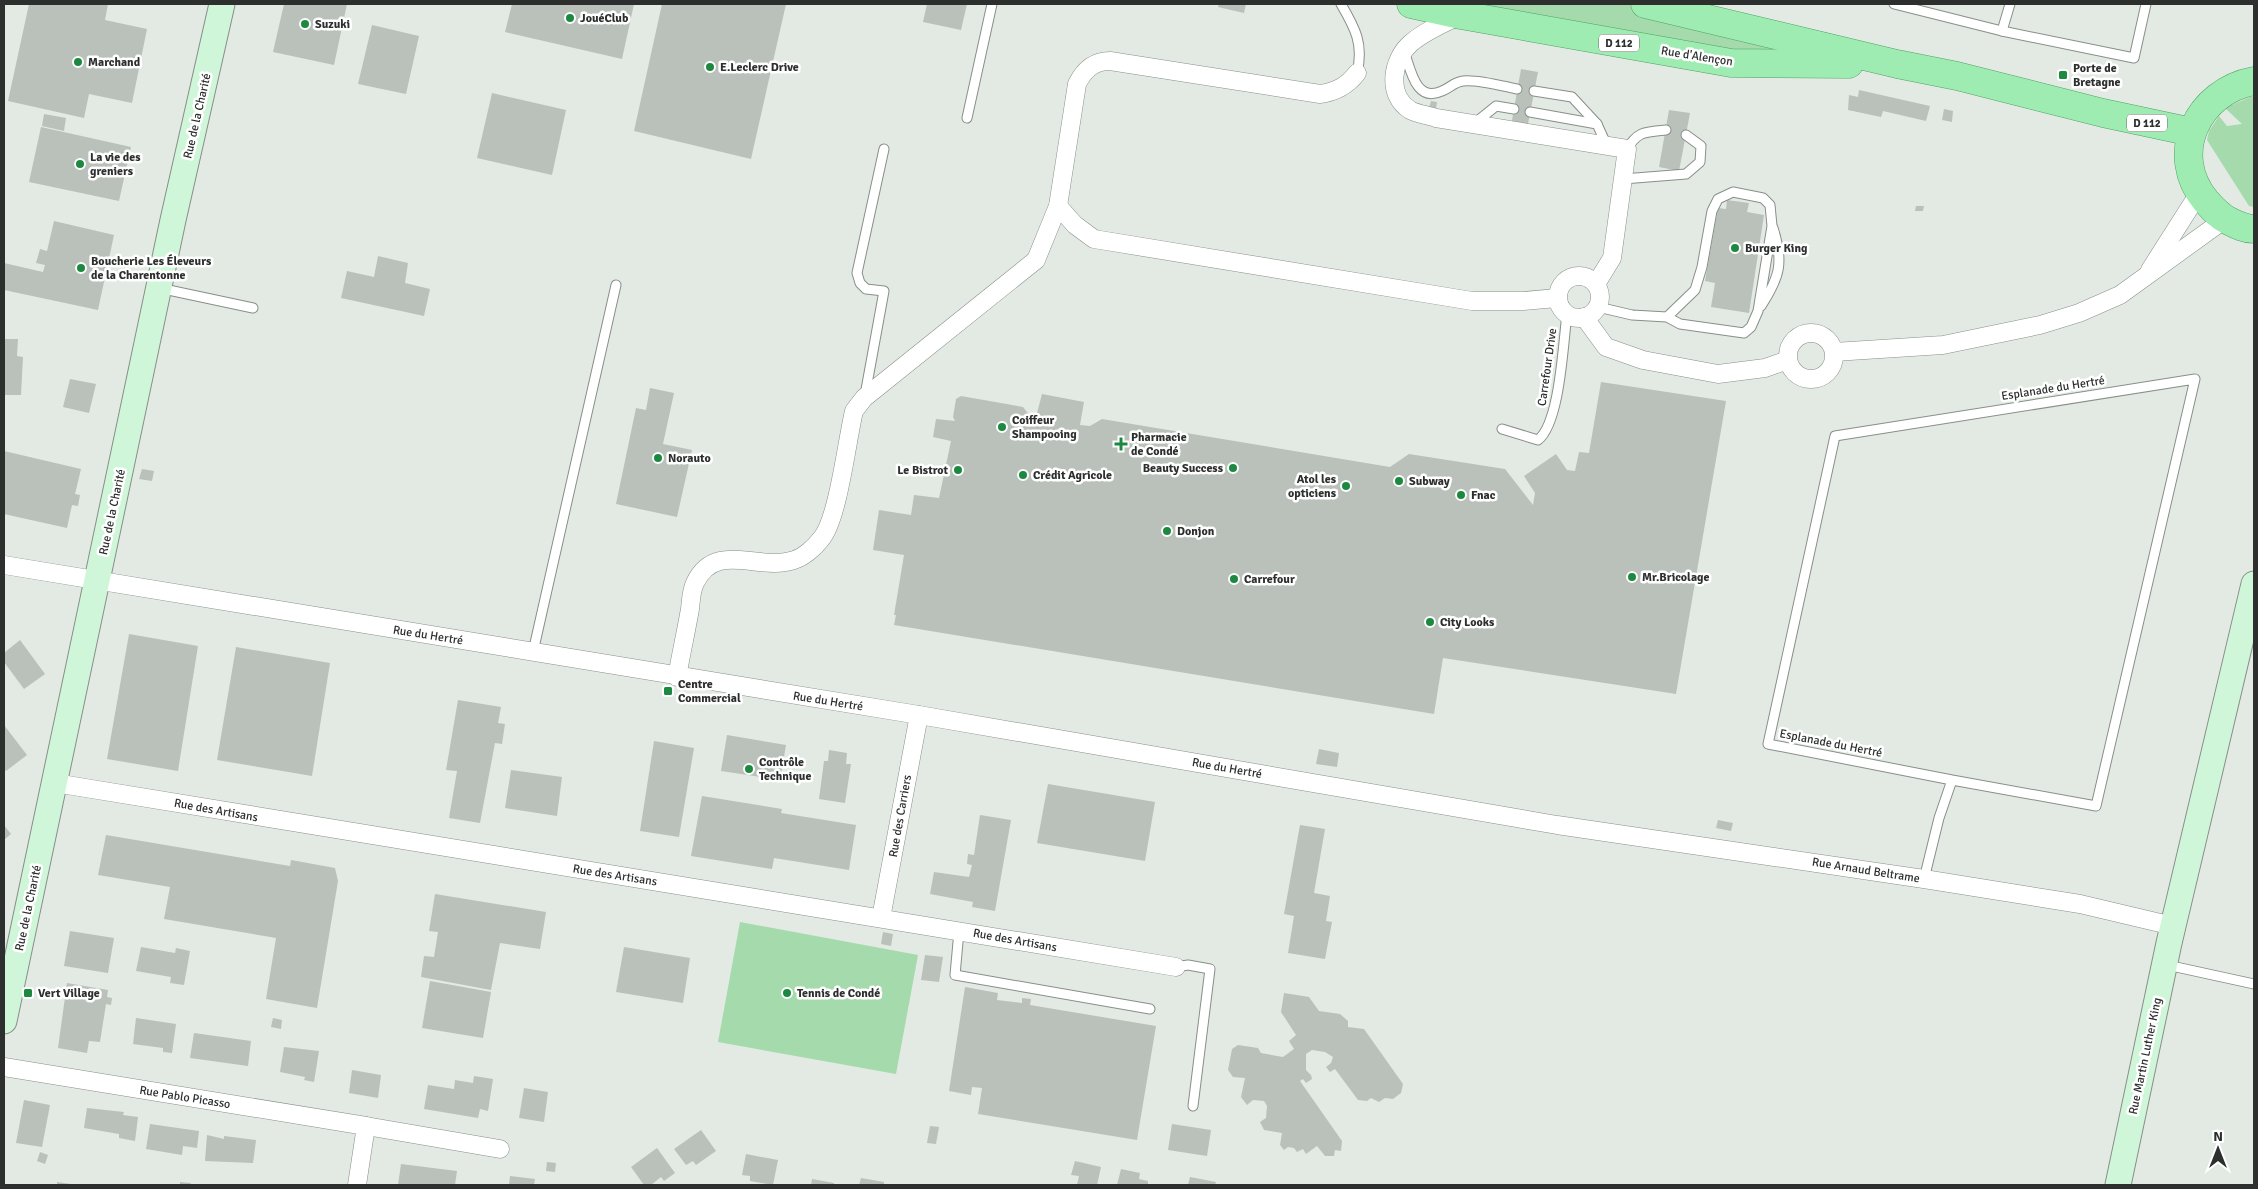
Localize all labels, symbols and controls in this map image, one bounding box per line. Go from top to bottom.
place label: JouéClub [580,11,629,26]
marker: JouéClub [564,12,576,24]
place label: Suzuki [315,17,350,32]
marker: Suzuki [299,18,311,30]
road number: D 112 [1599,34,1639,52]
street label: Rue d'Alençon [1660,43,1734,70]
place label: Marchand [88,55,141,70]
marker: Marchand [72,56,84,68]
place label: E.Leclerc Drive [720,60,799,75]
marker: E.Leclerc Drive [704,61,716,73]
place label: Porte de Bretagne [2073,61,2120,90]
marker: Porte de Bretagne [2057,69,2069,81]
street label: Rue de la Charité [180,72,215,160]
road number: D 112 [2127,115,2167,132]
place label: La vie des greniers [90,150,141,179]
marker: La vie des greniers [74,158,86,170]
place label: Burger King [1745,241,1808,256]
marker: Burger King [1729,242,1741,254]
place label: Boucherie Les Éleveurs de la Charentonne [91,254,212,283]
marker: Boucherie Les Éleveurs de la Charentonne [75,262,87,274]
street label: Carrefour Drive [1535,327,1560,407]
street label: Esplanade du Hertré [2000,373,2106,404]
place label: Coiffeur Shampooing [1012,413,1077,442]
marker: Coiffeur Shampooing [996,421,1008,433]
place label: Pharmacie de Condé [1131,430,1187,459]
marker: Pharmacie de Condé [1115,438,1127,450]
place label: Norauto [668,451,711,466]
marker: Norauto [652,452,664,464]
place label: Beauty Success [1143,461,1224,476]
marker: Beauty Success [1227,462,1239,474]
place label: Le Bistrot [897,463,949,478]
marker: Le Bistrot [952,464,964,476]
street label: Rue de la Charité [96,468,129,556]
place label: Crédit Agricole [1033,468,1112,483]
marker: Crédit Agricole [1017,469,1029,481]
place label: Atol les opticiens [1288,472,1337,501]
place label: Subway [1409,474,1450,489]
marker: Subway [1393,475,1405,487]
marker: Atol les opticiens [1340,480,1352,492]
place label: Fnac [1471,488,1496,503]
marker: Fnac [1455,489,1467,501]
place label: Donjon [1177,524,1215,539]
marker: Donjon [1161,525,1173,537]
place label: Mr.Bricolage [1642,570,1709,585]
marker: Mr.Bricolage [1626,571,1638,583]
place label: Carrefour [1244,572,1295,587]
marker: Carrefour [1228,573,1240,585]
place label: City Looks [1440,615,1495,630]
marker: City Looks [1424,616,1436,628]
street label: Rue du Hertré [392,623,464,648]
place label: Centre Commercial [678,677,741,706]
marker: Centre Commercial [662,685,674,697]
street label: Rue du Hertré [792,689,864,714]
street label: Esplanade du Hertré [1778,726,1884,761]
place label: Contrôle Technique [759,755,811,784]
street label: Rue du Hertré [1191,755,1263,782]
marker: Contrôle Technique [743,763,755,775]
street label: Rue des Carriers [886,774,915,859]
street label: Rue des Artisans [173,796,259,825]
street label: Rue Arnaud Beltrame [1811,855,1921,886]
street label: Rue des Artisans [572,861,658,890]
street label: Rue de la Charité [12,864,45,952]
street label: Rue des Artisans [972,926,1058,955]
place label: Vert Village [38,986,100,1001]
place label: Tennis de Condé [797,986,880,1001]
marker: Vert Village [22,987,34,999]
marker: Tennis de Condé [781,987,793,999]
street label: Rue Martin Luther King [2126,996,2165,1116]
street label: Rue Pablo Picasso [138,1083,231,1112]
north arrow [2193,1124,2243,1174]
text: N [2213,1128,2223,1145]

